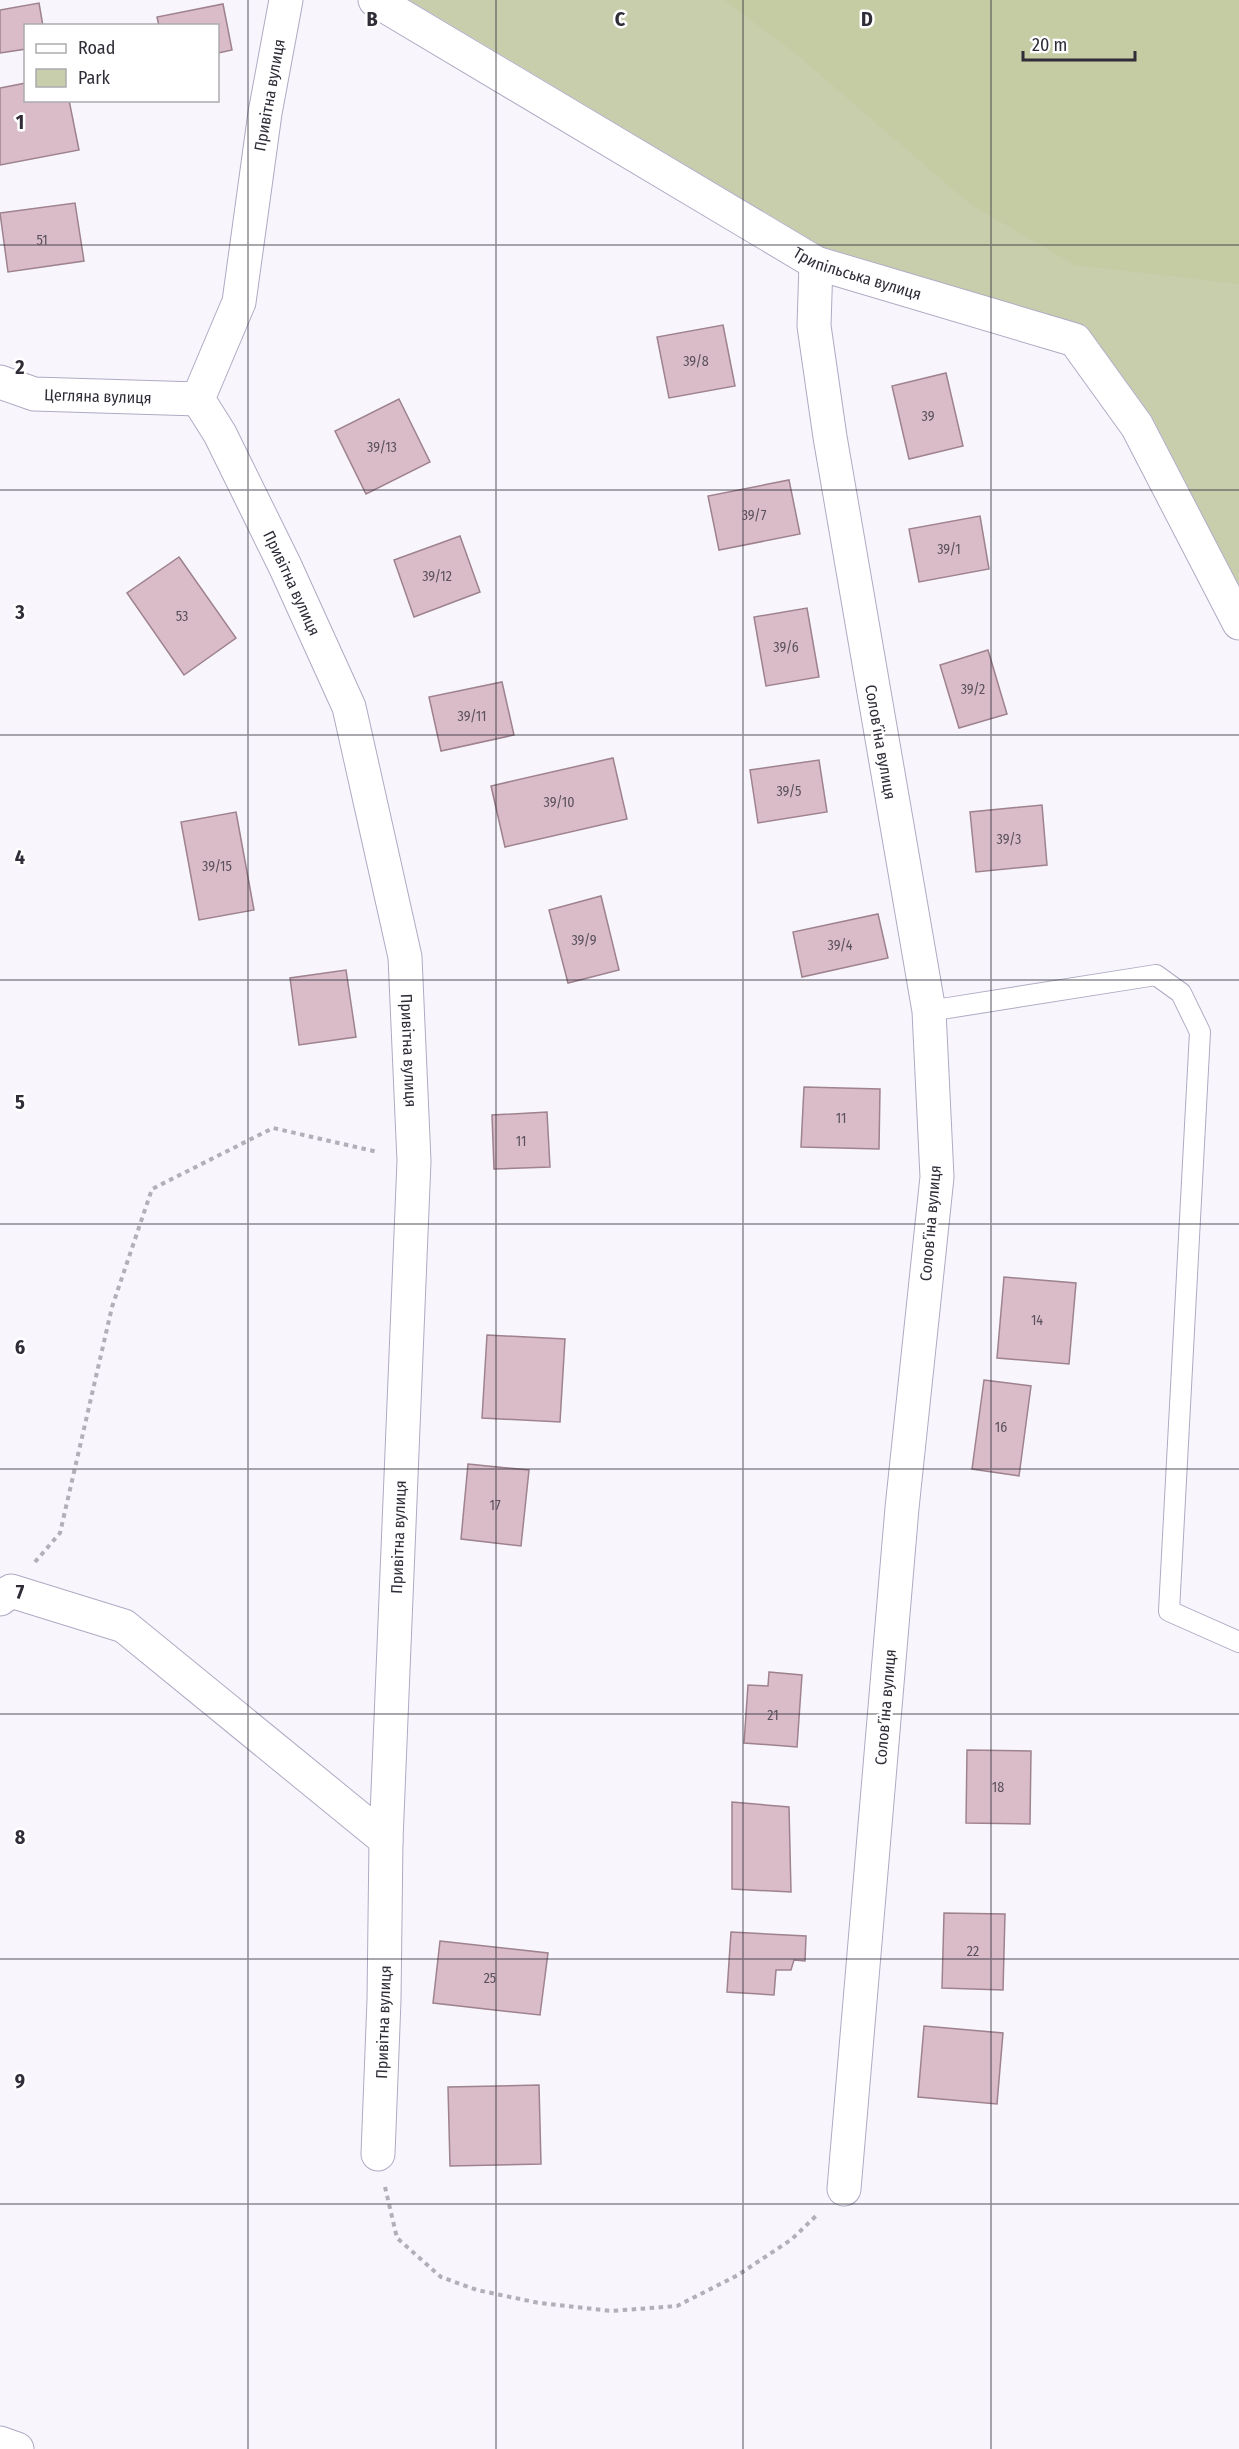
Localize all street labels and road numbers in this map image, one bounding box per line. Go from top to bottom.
street label: Привітна вулиця [250,38,289,153]
street label: Трипільська вулиця [790,243,924,304]
street label: Цегляна вулиця [44,385,152,408]
street label: Привітна вулиця [259,528,324,639]
street label: Соловʼїна вулиця [861,683,900,801]
street label: Привітна вулиця [397,993,421,1108]
street label: Соловʼїна вулиця [916,1164,945,1282]
street label: Привітна вулиця [387,1480,410,1594]
street label: Соловʼїна вулиця [871,1648,900,1766]
street label: Привітна вулиця [372,1965,395,2079]

